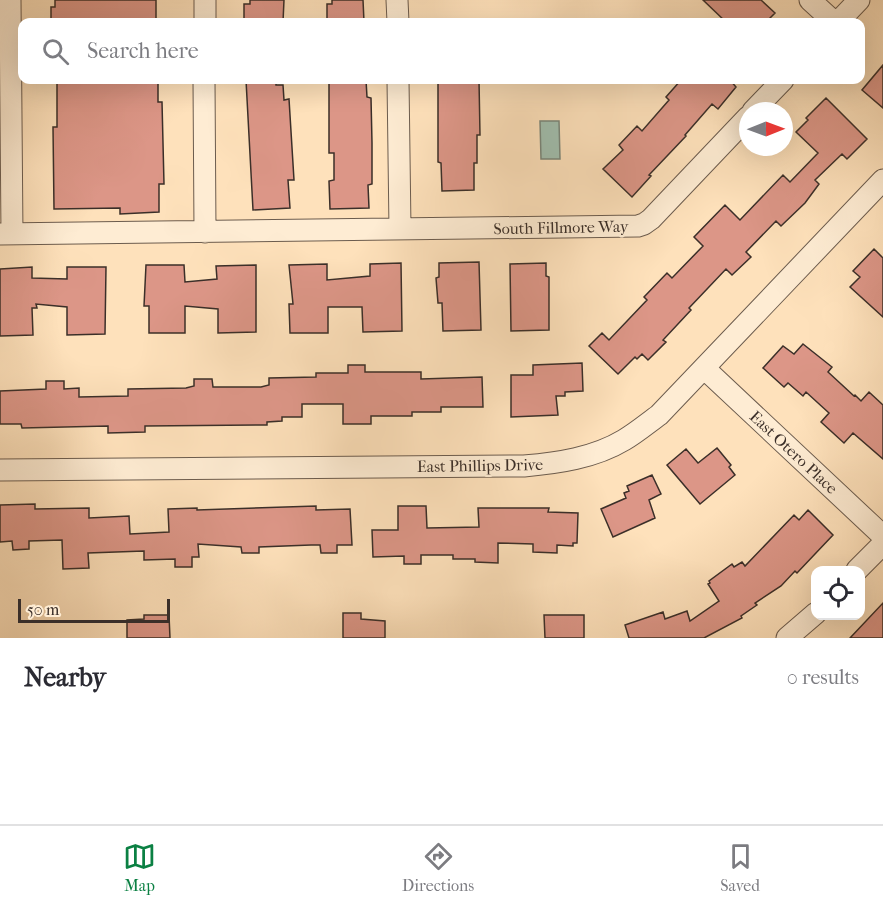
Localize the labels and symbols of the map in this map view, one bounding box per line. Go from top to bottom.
north arrow [739,102,793,156]
street label: South Fillmore Way [493,217,629,238]
street label: East Otero Place [746,407,842,498]
street label: East Phillips Drive [417,455,543,476]
scale bar [18,596,170,624]

